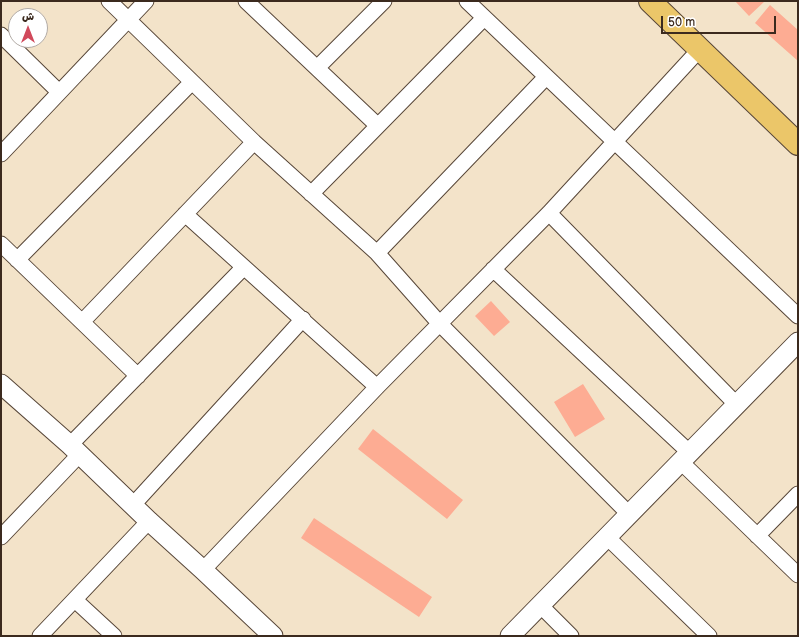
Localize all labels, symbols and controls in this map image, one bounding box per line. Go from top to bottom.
north arrow [8,8,48,48]
scale bar [663,8,778,34]
text: ش [22,10,34,23]
text: 50 m [668,15,695,30]

